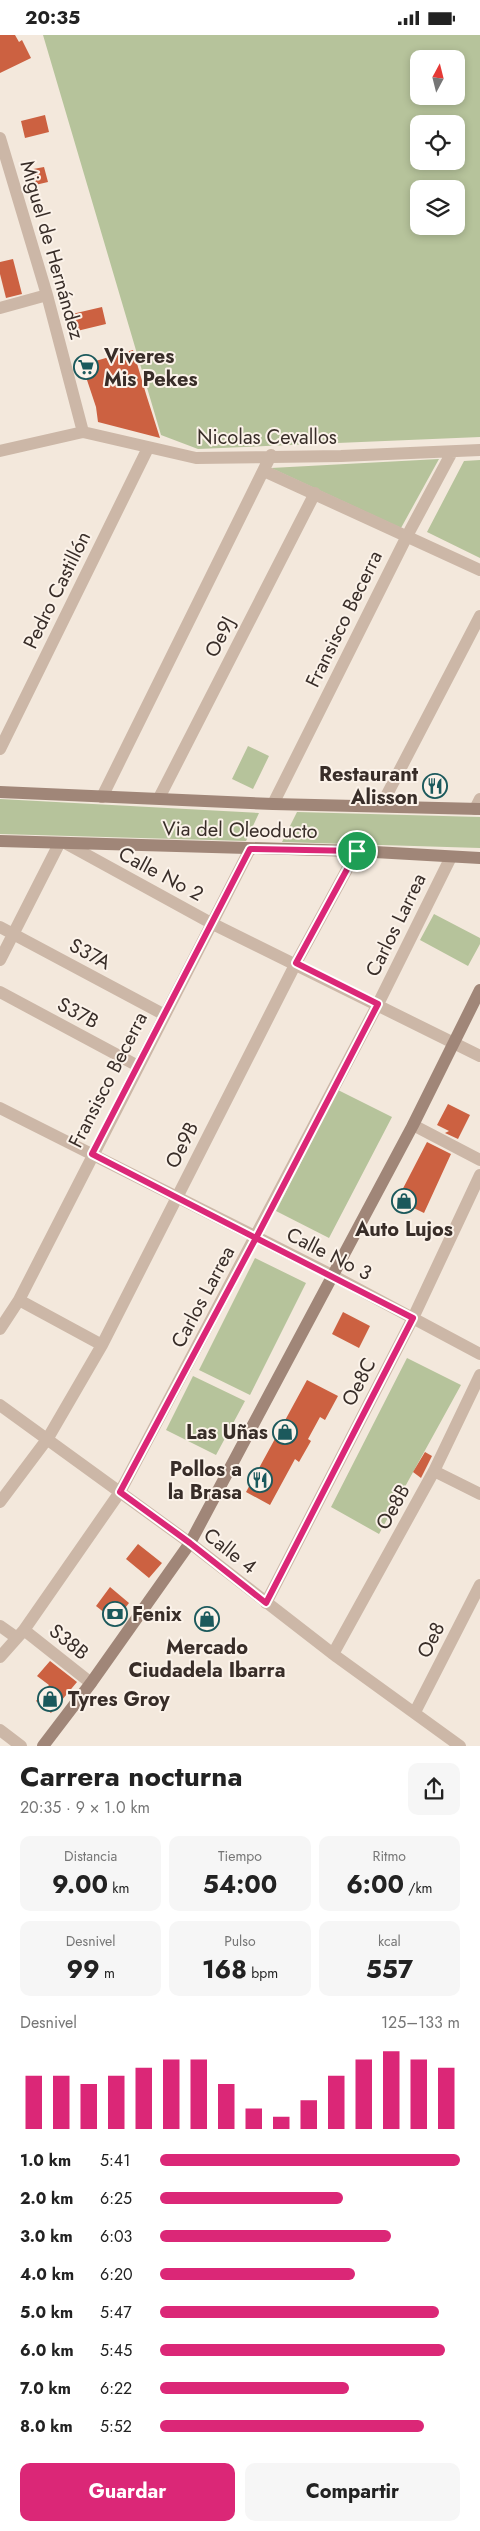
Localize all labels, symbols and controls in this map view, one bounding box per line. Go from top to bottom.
text: 20:35 [25,4,80,31]
north arrow [410,50,465,105]
map controls [410,50,465,235]
button: locate [410,115,465,170]
street label: Miguel de Hernández [13,157,91,343]
button: layers [410,180,465,235]
place label: Viveres Mis Pekes [103,342,198,394]
supermarket icon: Viveres Mis Pekes [73,354,99,380]
street label: Nicolas Cevallos [197,423,337,452]
street label: Pedro Castillón [16,526,98,654]
street label: Fransisco Becerra [298,546,390,692]
street label: Oe9J [197,612,243,662]
place label: Restaurant Alisson [319,760,419,812]
restaurant icon: Restaurant Alisson [422,773,448,799]
street label: Via del Oleoducto [162,814,318,846]
pin [336,830,378,872]
icon: arrive [343,837,371,865]
street label: Calle No 2 [113,839,209,909]
street label: Carlos Larrea [358,868,434,982]
street label: S37A [64,931,117,977]
street label: S37B [52,990,104,1036]
street label: Fransisco Becerra [61,1007,155,1153]
street label: Oe9B [158,1117,206,1173]
shop icon: Auto Lujos [391,1188,417,1214]
place label: Auto Lujos [354,1215,453,1244]
street label: Calle No 3 [281,1220,377,1288]
street label: Carlos Larrea [164,1241,242,1353]
street label: Oe8C [335,1353,383,1411]
place label: Las Uñas [186,1418,268,1447]
shop icon: Las Uñas [272,1419,298,1445]
place label: Pollos a la Brasa [168,1455,242,1507]
restaurant icon: Pollos a la Brasa [247,1467,273,1493]
street label: Oe8B [369,1479,417,1535]
street label: Calle 4 [197,1521,263,1581]
place label: Fenix [132,1600,182,1629]
bank icon: Fenix [102,1601,128,1627]
shop icon: Mercado Ciudadela Ibarra [194,1606,220,1632]
street label: S38B [43,1617,95,1667]
street label: Oe8 [410,1617,452,1663]
place label: Mercado Ciudadela Ibarra [129,1633,285,1685]
place label: Tyres Groy [68,1685,170,1714]
shop icon: Tyres Groy [37,1686,63,1712]
text: Carrera nocturna [20,1756,243,1797]
button: share [408,1763,460,1815]
text: 20:35 · 9 × 1.0 km [20,1796,150,1819]
text: Distancia [64,1846,117,1866]
text: Tiempo [218,1846,262,1866]
text: Ritmo [373,1846,406,1866]
text: 9.00 [52,1866,108,1902]
text: 54:00 [203,1866,277,1902]
text: 6:00 [346,1866,404,1902]
text: km [108,1878,129,1898]
text: /km [404,1878,433,1898]
text: Desnivel [66,1931,116,1951]
text: Pulso [224,1931,256,1951]
text: kcal [378,1931,401,1951]
text: 99 [66,1951,100,1987]
text: 168 [202,1951,247,1987]
text: 557 [366,1951,413,1987]
text: m [100,1963,115,1983]
text: bpm [247,1963,278,1983]
text: Desnivel [20,2011,77,2034]
text: 125–133 m [381,2011,460,2034]
text: 1.0 km [20,2149,71,2172]
text: 5:41 [100,2149,130,2172]
text: 2.0 km [20,2187,73,2210]
text: 6:25 [100,2187,132,2210]
text: 3.0 km [20,2225,73,2248]
text: 6:03 [100,2225,132,2248]
text: 4.0 km [20,2263,74,2286]
text: 6:20 [100,2263,133,2286]
text: 5.0 km [20,2301,73,2324]
text: 5:47 [100,2301,132,2324]
text: 6.0 km [20,2339,74,2362]
text: 5:45 [100,2339,132,2362]
text: 7.0 km [20,2377,71,2400]
text: 6:22 [100,2377,132,2400]
text: 8.0 km [20,2415,73,2438]
text: 5:52 [100,2415,132,2438]
button: Guardar [20,2463,235,2521]
button: Compartir [245,2463,460,2521]

